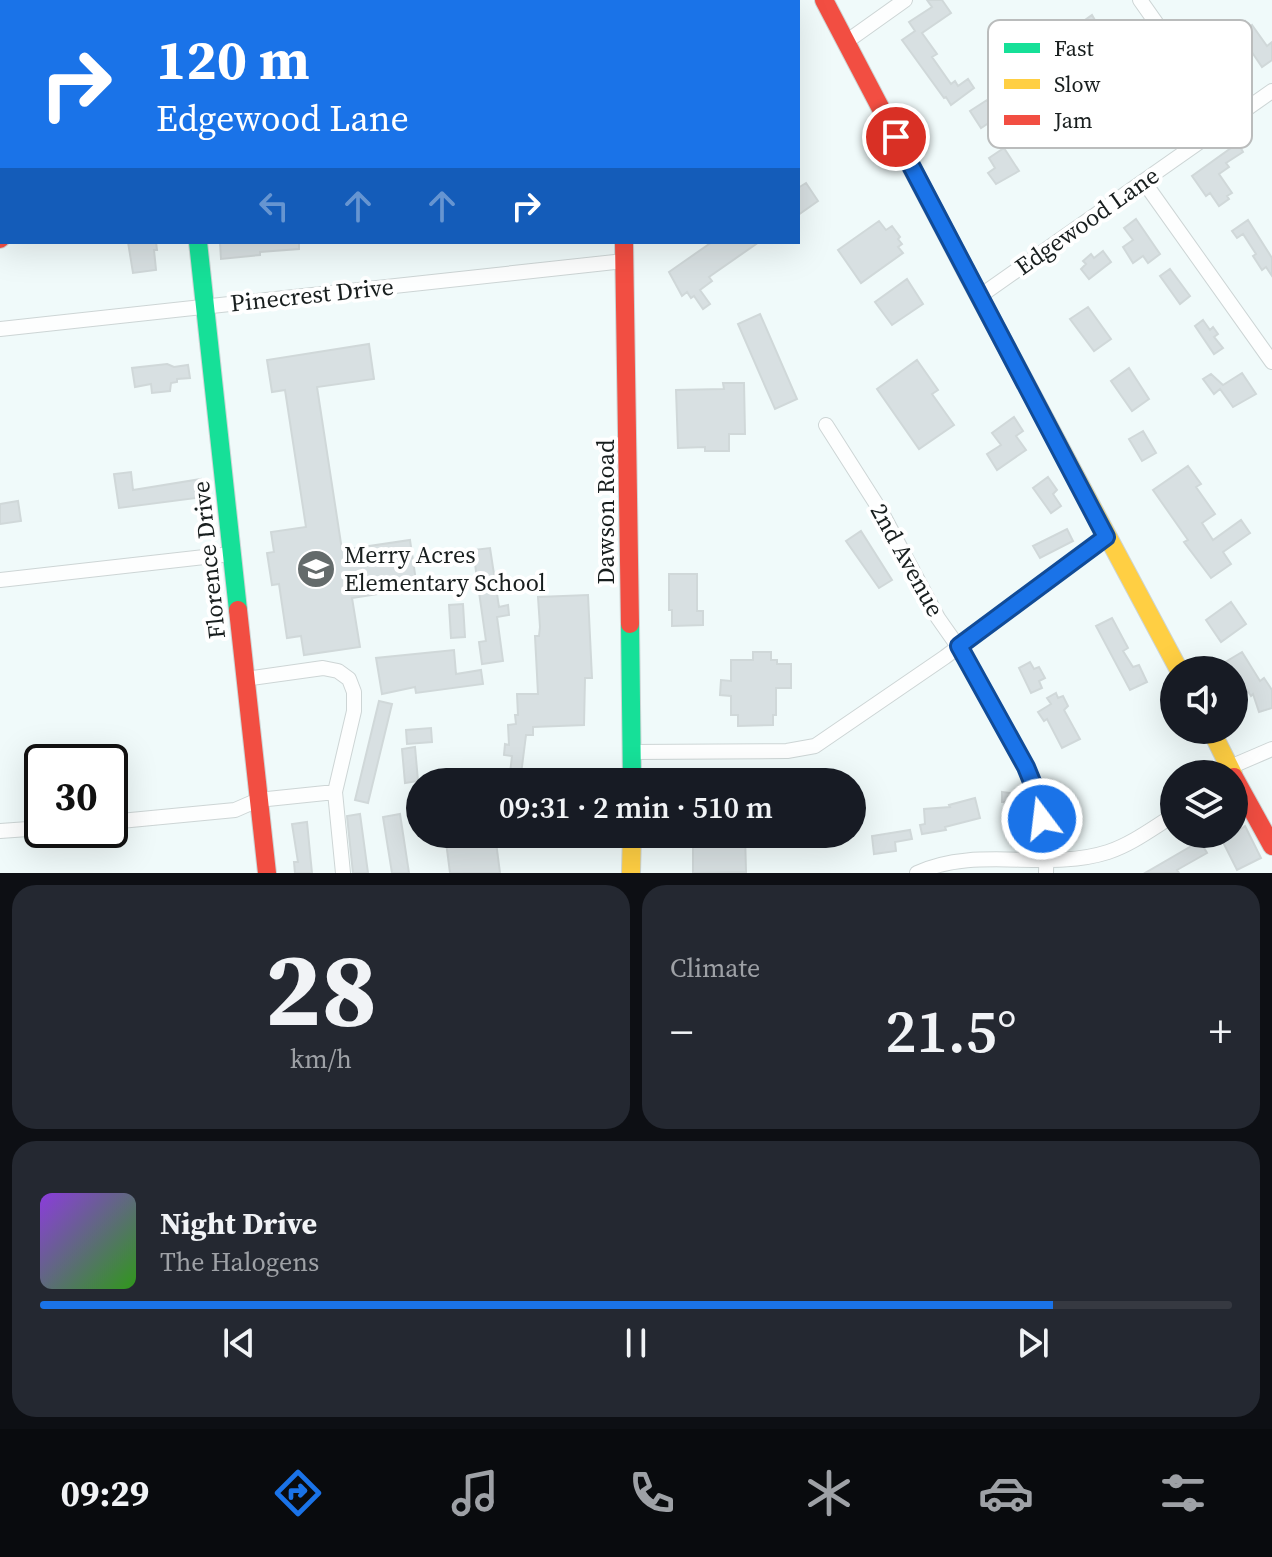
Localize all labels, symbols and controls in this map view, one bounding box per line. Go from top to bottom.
legend [988,20,1252,148]
text: 120 m [156,21,310,98]
icon: right [24,32,128,136]
text: Fast [1054,33,1095,63]
text: Slow [1054,69,1101,99]
text: Edgewood Lane [156,94,409,143]
pin [862,103,930,171]
text: Jam [1053,105,1093,135]
icon: arrive [874,115,918,159]
street label: Edgewood Lane [1008,159,1165,282]
icon: left [252,184,296,228]
icon: ahead [336,184,380,228]
icon: ahead [420,184,464,228]
icon: right [504,184,548,228]
street label: Pinecrest Drive [229,270,395,319]
street label: Dawson Road [589,439,622,584]
street label: Florence Drive [184,480,233,641]
street label: 2nd Avenue [863,497,952,622]
place label: Merry Acres Elementary School [344,538,546,599]
school or university icon: Merry Acres Elementary School [295,548,337,590]
map controls [1160,656,1248,848]
button: sound [1160,656,1248,744]
speed limit sign: 30 [24,744,128,848]
button: layers [1160,760,1248,848]
position arrow [1000,777,1084,861]
text: 09:31 · 2 min · 510 m [499,787,773,828]
text: 28 [265,917,377,1060]
text: Climate [670,950,760,986]
text: 21.5° [885,990,1017,1072]
text: − [670,1001,693,1062]
text: + [1209,1001,1232,1062]
text: km/h [290,1041,352,1077]
text: Night Drive [160,1203,317,1244]
text: The Halogens [160,1244,319,1280]
icon: previous [217,1321,261,1365]
icon: pause [614,1321,658,1365]
icon: next [1011,1321,1055,1365]
icon: directions [270,1465,326,1521]
icon: music [447,1465,503,1521]
icon: phone [624,1465,680,1521]
icon: climate [801,1465,857,1521]
icon: car [978,1465,1034,1521]
icon: filters [1155,1465,1211,1521]
text: 09:29 [61,1469,149,1518]

